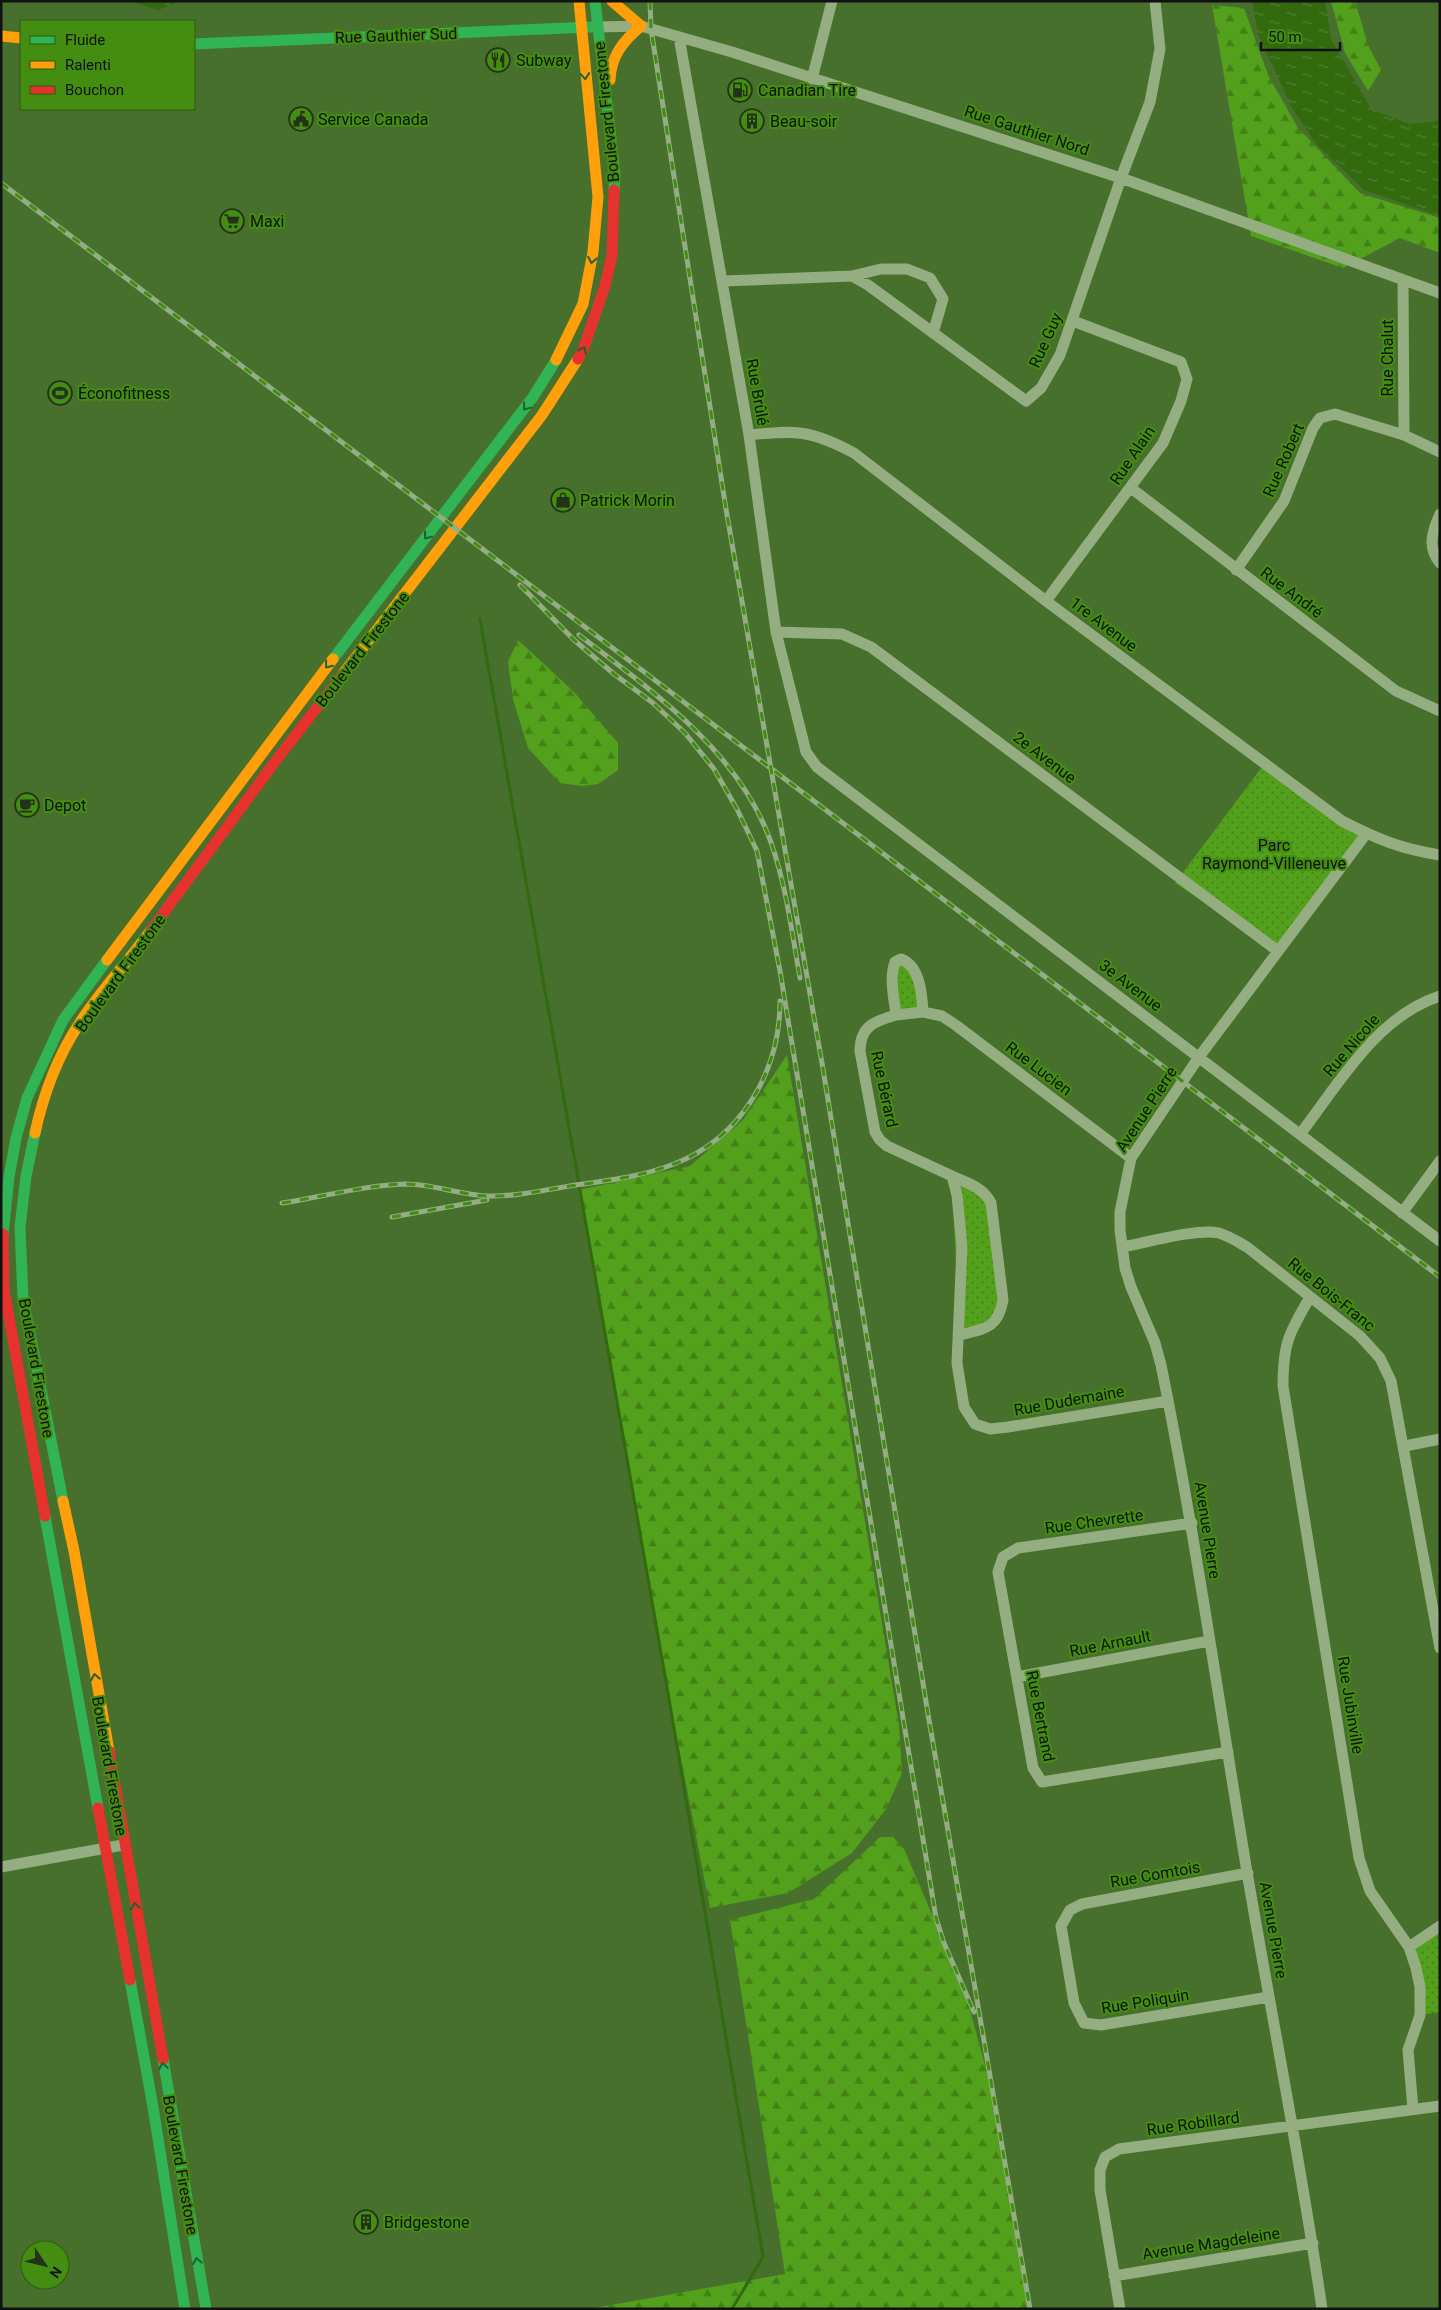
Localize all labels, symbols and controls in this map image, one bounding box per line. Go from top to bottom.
legend [20,20,195,110]
scale bar [1261,20,1340,52]
street label: Rue Gauthier Sud [334,24,458,47]
text: 50 m [1268,28,1302,46]
text: Fluide [65,31,105,49]
street label: Boulevard Firestone [590,41,623,183]
restaurant icon: Subway [485,47,511,73]
place label: Subway [516,51,572,70]
text: Ralenti [65,56,111,74]
one-way arrow [579,72,590,80]
fuel station icon: Canadian Tire [727,77,753,103]
text: Bouchon [65,81,124,99]
place label: Canadian Tire [758,81,856,100]
street label: Rue Gauthier Nord [962,101,1092,160]
public building icon: Service Canada [288,106,314,132]
building icon: Beau-soir [739,108,765,134]
place label: Service Canada [318,110,428,129]
place label: Beau-soir [770,112,838,131]
supermarket icon: Maxi [219,208,245,234]
place label: Maxi [250,212,285,231]
one-way arrow [587,256,597,265]
street label: Rue Guy [1025,309,1066,371]
street label: Rue Chalut [1378,319,1397,397]
one-way arrow [576,346,586,355]
street label: Rue Brûlé [742,357,773,427]
sports icon: Éconofitness [47,380,73,406]
place label: Éconofitness [78,384,170,403]
one-way arrow [523,401,531,410]
street label: Rue Robert [1259,420,1308,500]
street label: Rue Alain [1106,422,1159,488]
shop icon: Patrick Morin [550,487,576,513]
place label: Patrick Morin [580,491,675,510]
one-way arrow [424,530,433,540]
street label: Rue André [1257,563,1327,622]
street label: Boulevard Firestone [311,588,413,711]
street label: 1re Avenue [1066,593,1141,656]
one-way arrow [325,659,334,669]
street label: 2e Avenue [1010,728,1080,787]
cafe icon: Depot [14,792,40,818]
place label: Depot [44,796,86,815]
park label: Parc Raymond-Villeneuve [1202,836,1346,873]
street label: Boulevard Firestone [71,911,170,1036]
street label: 3e Avenue [1096,956,1166,1015]
street label: Rue Nicole [1319,1010,1384,1080]
street label: Rue Lucien [1002,1037,1075,1099]
street label: Rue Bérard [867,1049,902,1129]
street label: Avenue Pierre [1112,1063,1181,1156]
street label: Rue Bois-Franc [1284,1254,1379,1335]
street label: Boulevard Firestone [15,1297,58,1439]
street label: Rue Dudemaine [1012,1381,1126,1420]
street label: Avenue Pierre [1190,1480,1225,1580]
street label: Rue Chevrette [1044,1505,1145,1538]
street label: Rue Arnault [1068,1626,1152,1661]
street label: Rue Jubinville [1333,1655,1368,1755]
street label: Rue Bertrand [1022,1669,1059,1763]
one-way arrow [91,1673,101,1682]
street label: Boulevard Firestone [88,1695,131,1837]
street label: Rue Comtois [1109,1857,1202,1892]
street label: Avenue Pierre [1256,1880,1291,1980]
one-way arrow [130,1902,140,1911]
street label: Rue Poliquin [1100,1985,1190,2018]
one-way arrow [159,2062,169,2071]
street label: Boulevard Firestone [159,2094,202,2236]
street label: Rue Robillard [1145,2108,1241,2139]
building icon: Bridgestone [353,2209,379,2235]
place label: Bridgestone [384,2213,470,2232]
street label: Avenue Magdeleine [1141,2223,1281,2264]
north arrow [20,2240,70,2290]
one-way arrow [193,2256,203,2265]
text: N [46,2264,65,2281]

